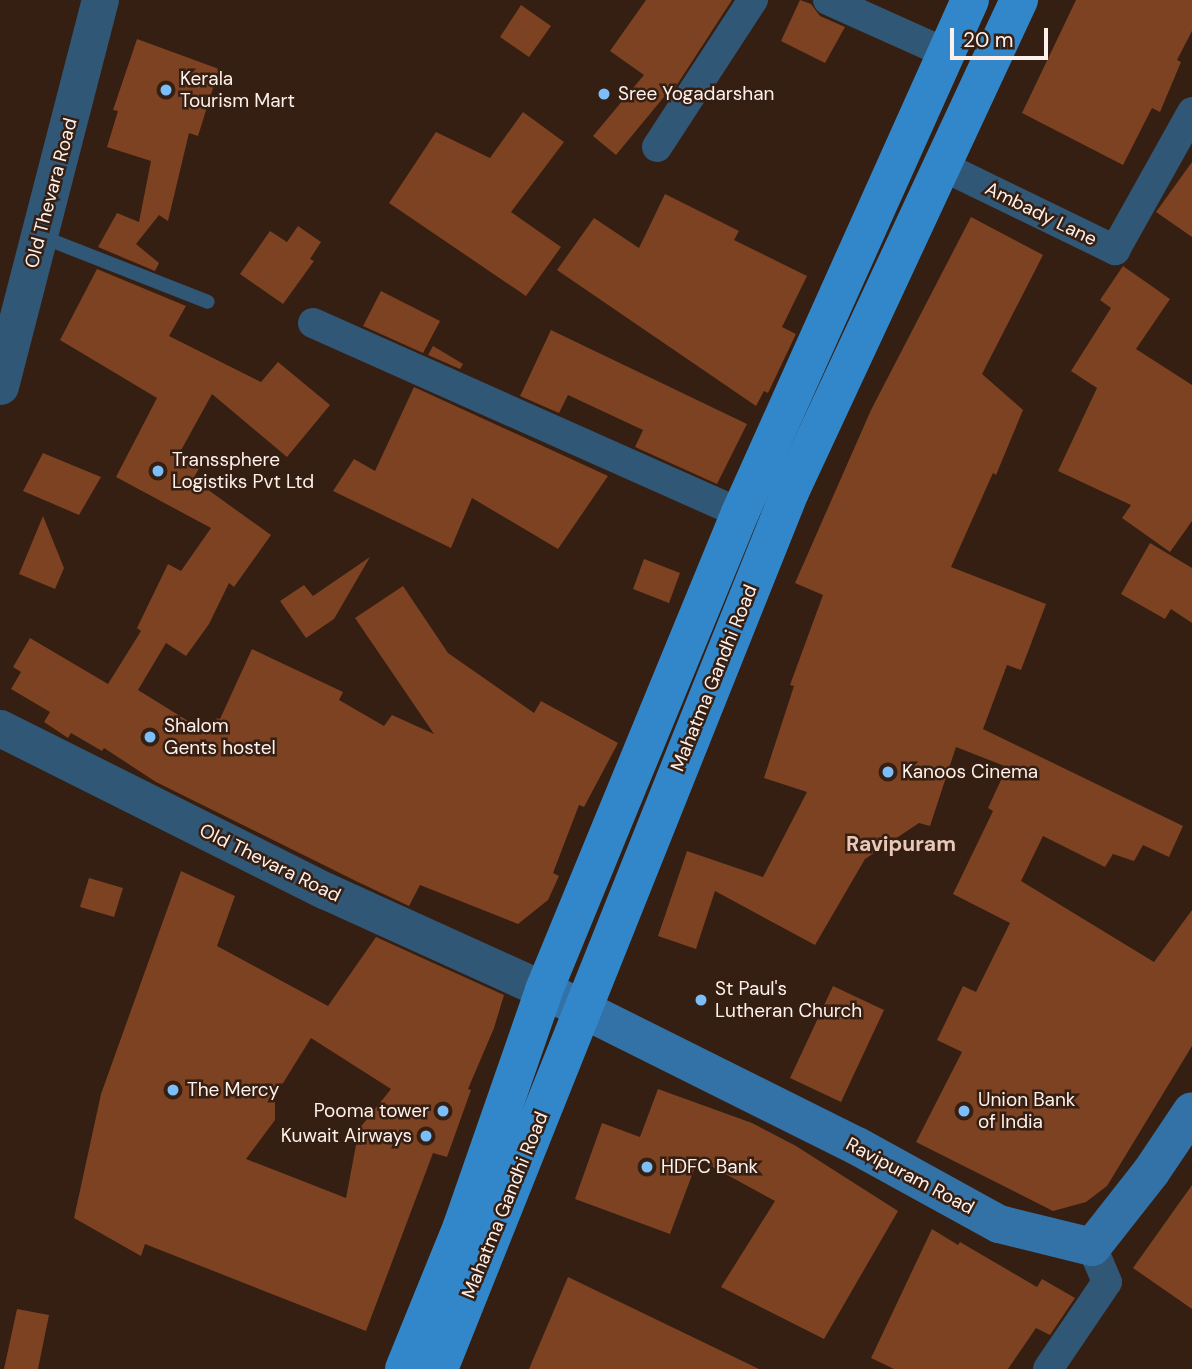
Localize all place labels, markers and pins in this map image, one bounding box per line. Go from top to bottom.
place label: Kerala Tourism Mart [180,68,295,112]
marker: Kerala Tourism Mart [158,82,174,98]
place label: Sree Yogadarshan [618,83,774,105]
marker: Sree Yogadarshan [596,86,612,102]
place label: Transsphere Logistiks Pvt Ltd [172,449,314,493]
marker: Transsphere Logistiks Pvt Ltd [150,463,166,479]
place label: Shalom Gents hostel [164,715,276,759]
marker: Shalom Gents hostel [142,729,158,745]
place label: Kanoos Cinema [902,761,1038,783]
marker: Kanoos Cinema [880,764,896,780]
place label: St Paul's Lutheran Church [715,978,862,1022]
marker: St Paul's Lutheran Church [693,992,709,1008]
place label: The Mercy [187,1079,279,1101]
marker: The Mercy [165,1082,181,1098]
place label: Union Bank of India [978,1089,1075,1133]
place label: Pooma tower [314,1100,429,1122]
marker: Pooma tower [435,1103,451,1119]
marker: Union Bank of India [956,1103,972,1119]
place label: Kuwait Airways [281,1125,412,1147]
marker: Kuwait Airways [418,1128,434,1144]
place label: HDFC Bank [661,1156,758,1178]
marker: HDFC Bank [639,1159,655,1175]

